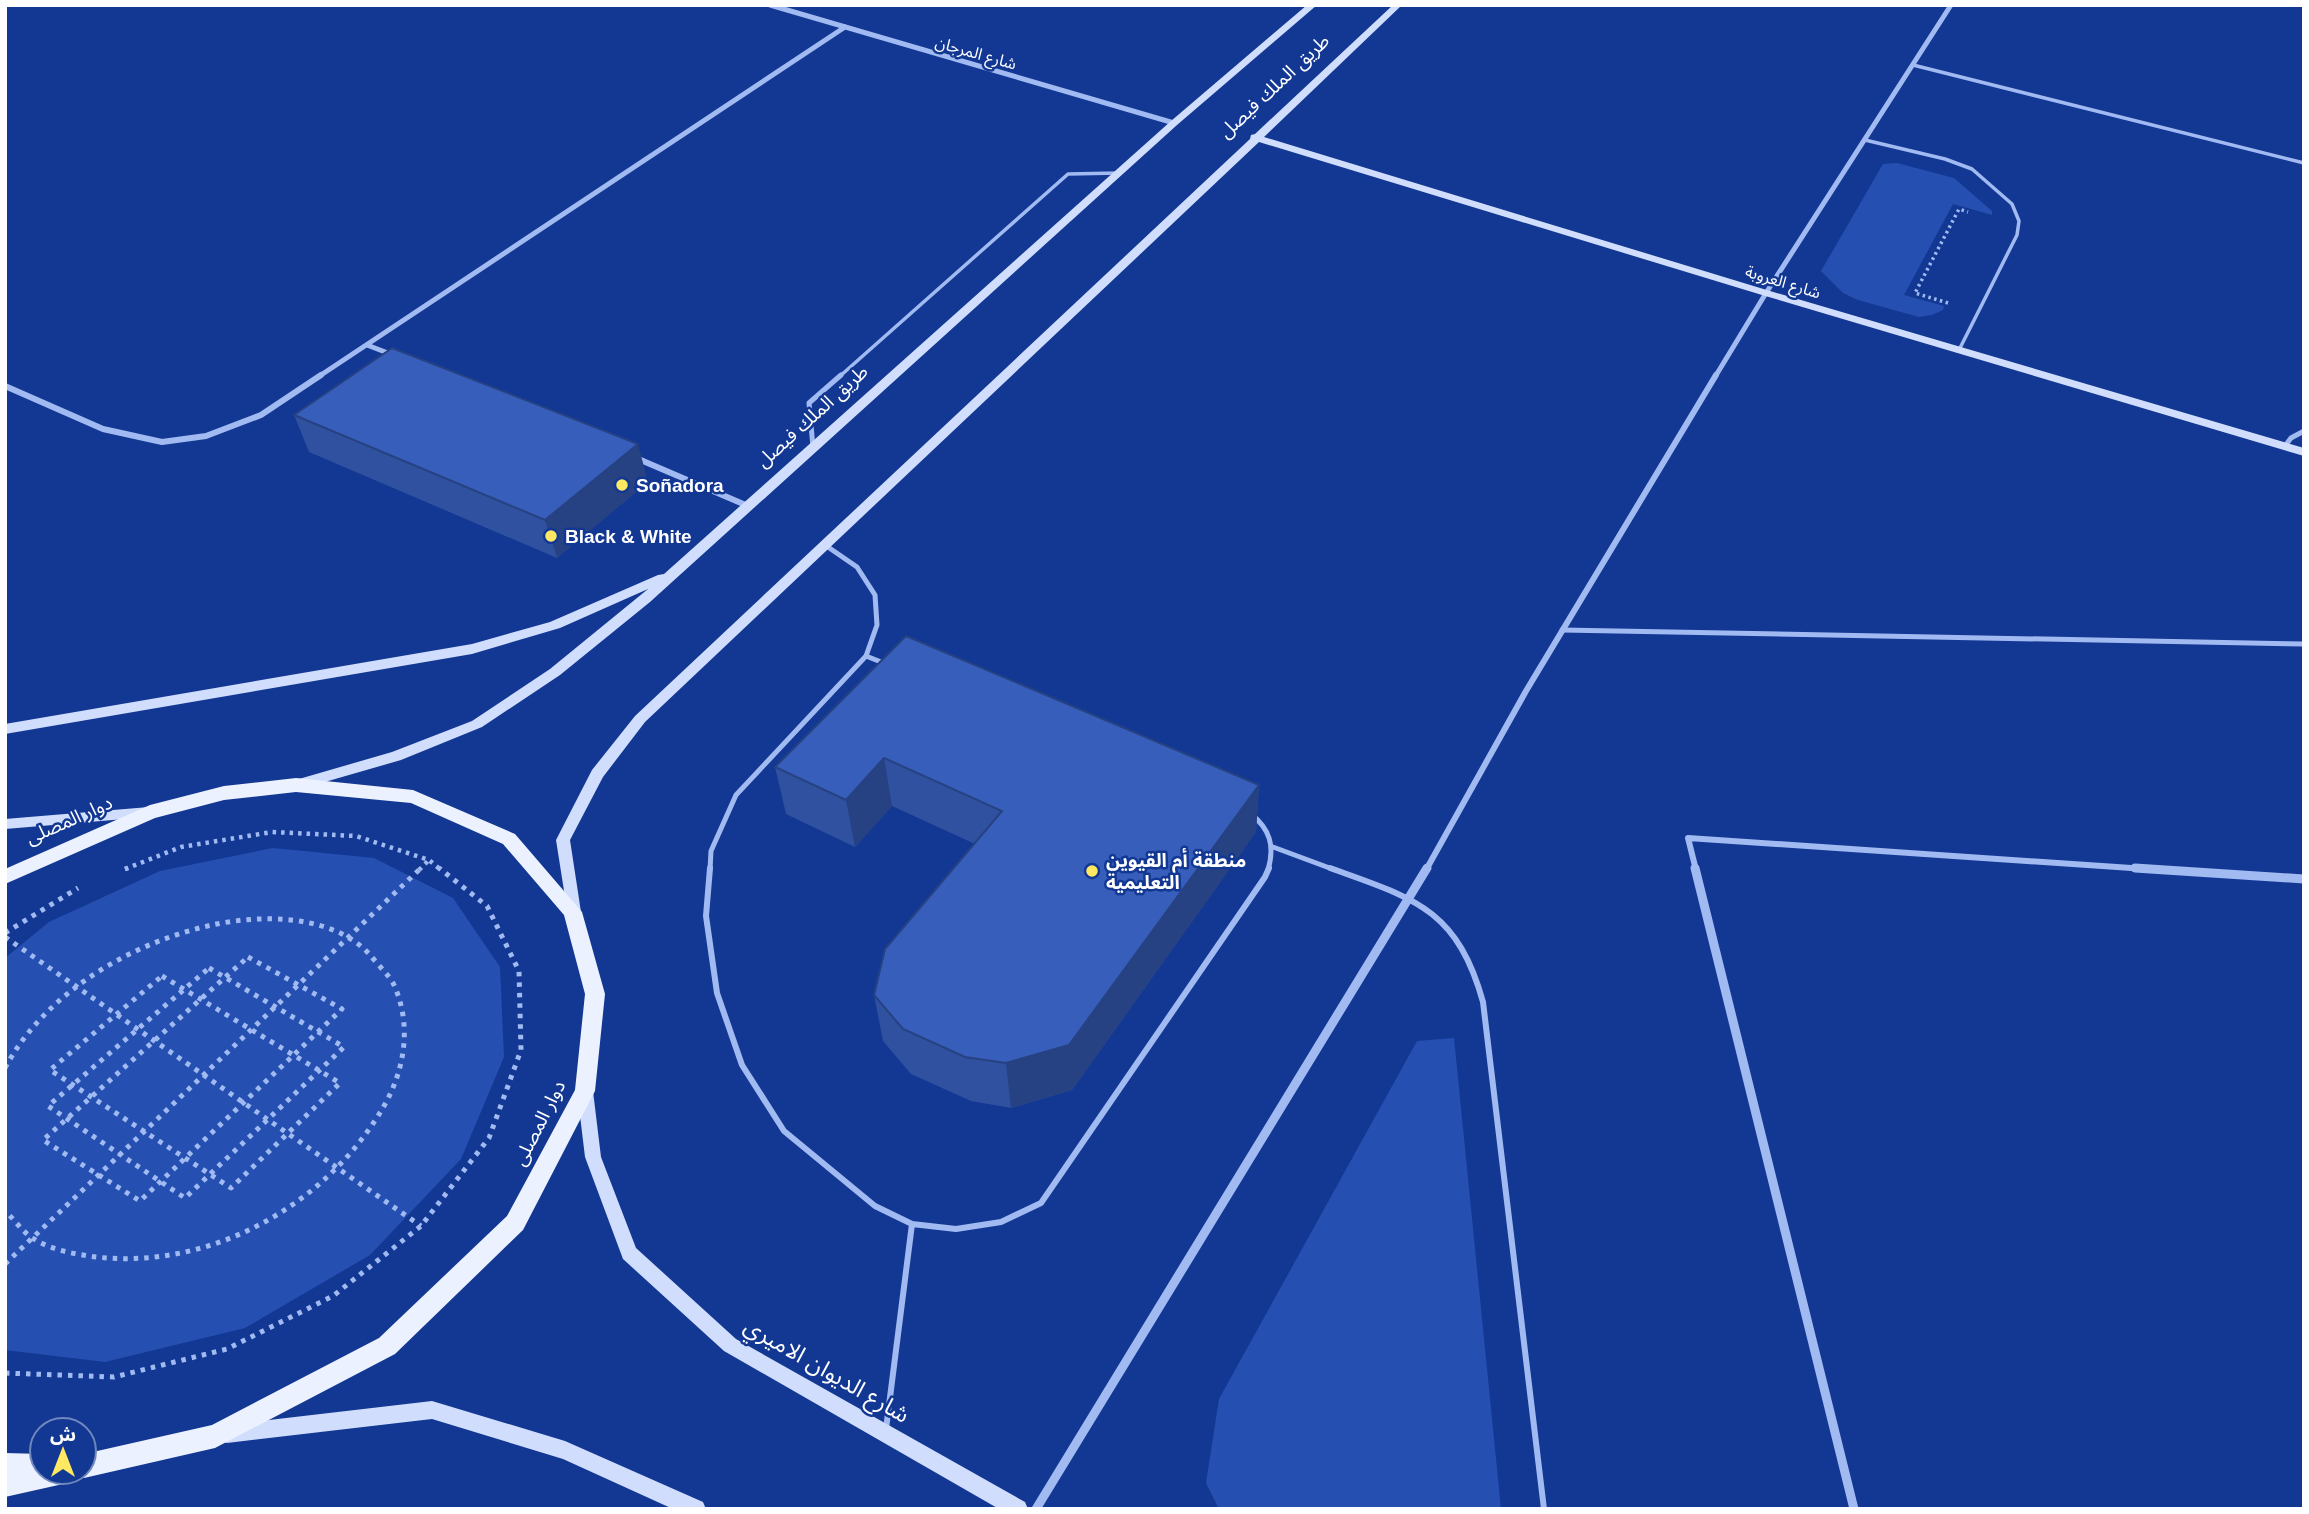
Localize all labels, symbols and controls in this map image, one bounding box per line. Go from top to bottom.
street label: طريق الملك فيصل [1215,30,1334,143]
street label: شارع المرجان [932,33,1019,77]
street label: شارع العروبة [1742,263,1823,305]
street label: طريق الملك فيصل [752,360,873,472]
place label: Soñadora [636,475,724,496]
marker: Soñadora [614,477,630,493]
place label: Black & White [565,526,692,547]
marker: Black & White [543,528,559,544]
street label: دوار المصلى [22,792,116,849]
place label: منطقة أم القيوين التعليمية [1106,847,1246,893]
marker: منطقة أم القيوين التعليمية [1084,863,1100,879]
street label: دوار المصلى [509,1077,570,1169]
street label: شارع الديوان الاميري [738,1312,914,1432]
north arrow [28,1416,98,1486]
text: ش [50,1424,76,1445]

